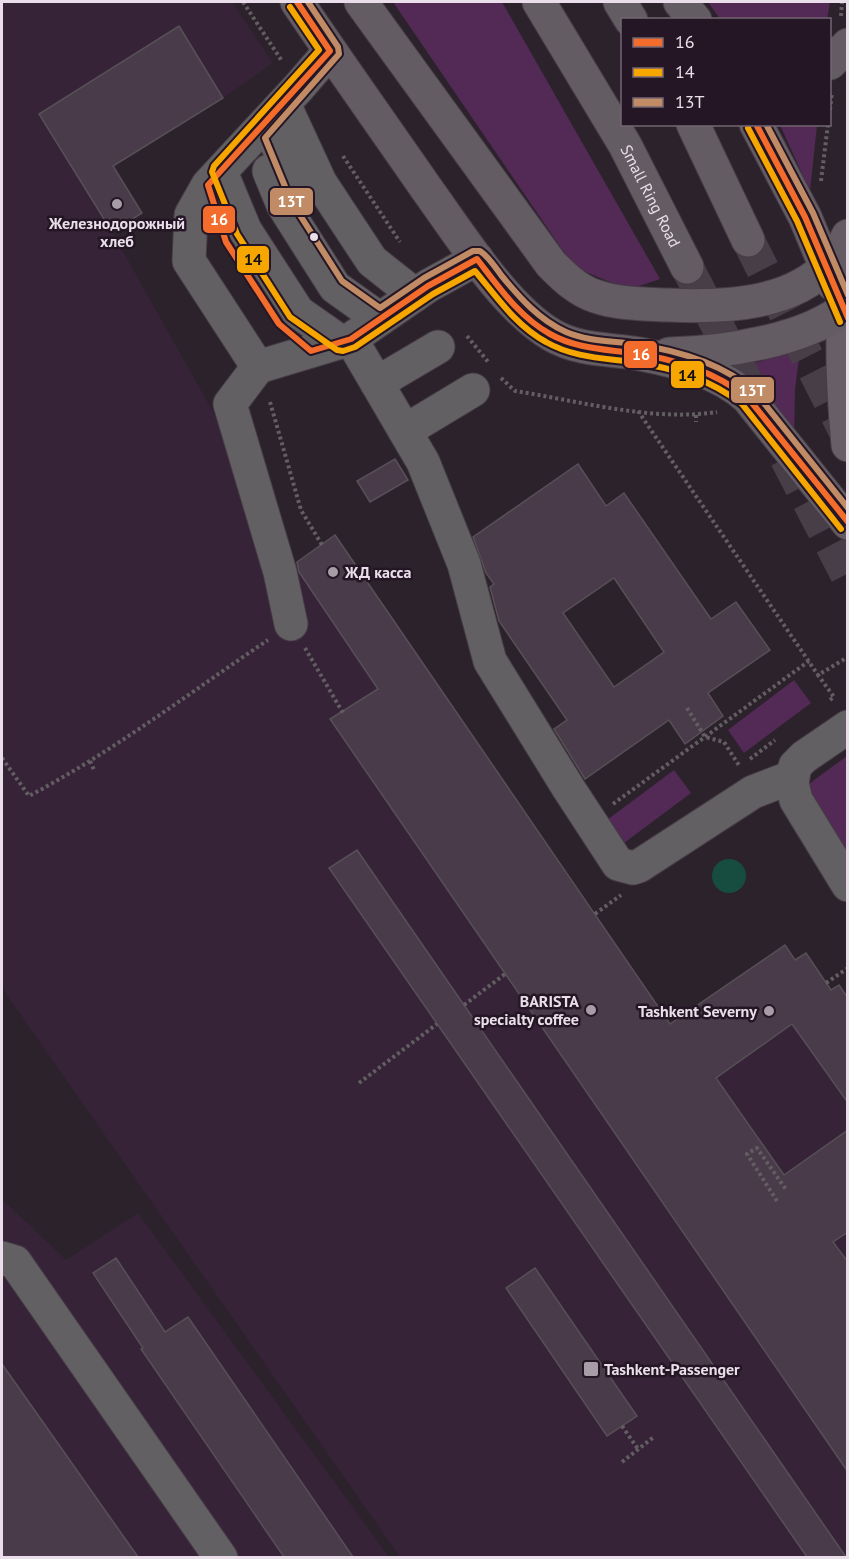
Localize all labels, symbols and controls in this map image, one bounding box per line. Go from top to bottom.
legend [621,18,831,126]
text: 16 [675,30,695,53]
text: 14 [675,60,695,83]
text: 13Т [675,90,705,113]
street label: Small Ring Road [616,141,685,251]
line badge: 13Т [269,187,314,216]
text: 13Т [277,191,305,211]
marker: Железнодорожный хлеб [110,197,124,211]
line badge: 16 [202,205,236,234]
text: 16 [210,209,228,229]
place label: Железнодорожный хлеб [48,213,185,251]
unlabelled marker [308,231,320,243]
line badge: 14 [236,245,270,274]
text: 14 [244,249,262,269]
line badge: 16 [623,340,658,369]
text: 16 [632,344,650,364]
line badge: 14 [670,360,705,389]
text: 14 [678,365,696,385]
line badge: 13Т [730,376,775,404]
text: 13Т [738,380,766,400]
place label: ЖД касса [344,562,412,582]
marker: ЖД касса [326,565,340,579]
place label: BARISTA specialty coffee [474,991,579,1029]
place label: Tashkent Severny [638,1001,757,1021]
marker: BARISTA specialty coffee [584,1003,598,1017]
marker: Tashkent Severny [762,1004,776,1018]
place label: Tashkent-Passenger [604,1359,740,1379]
marker: Tashkent-Passenger [582,1360,600,1378]

